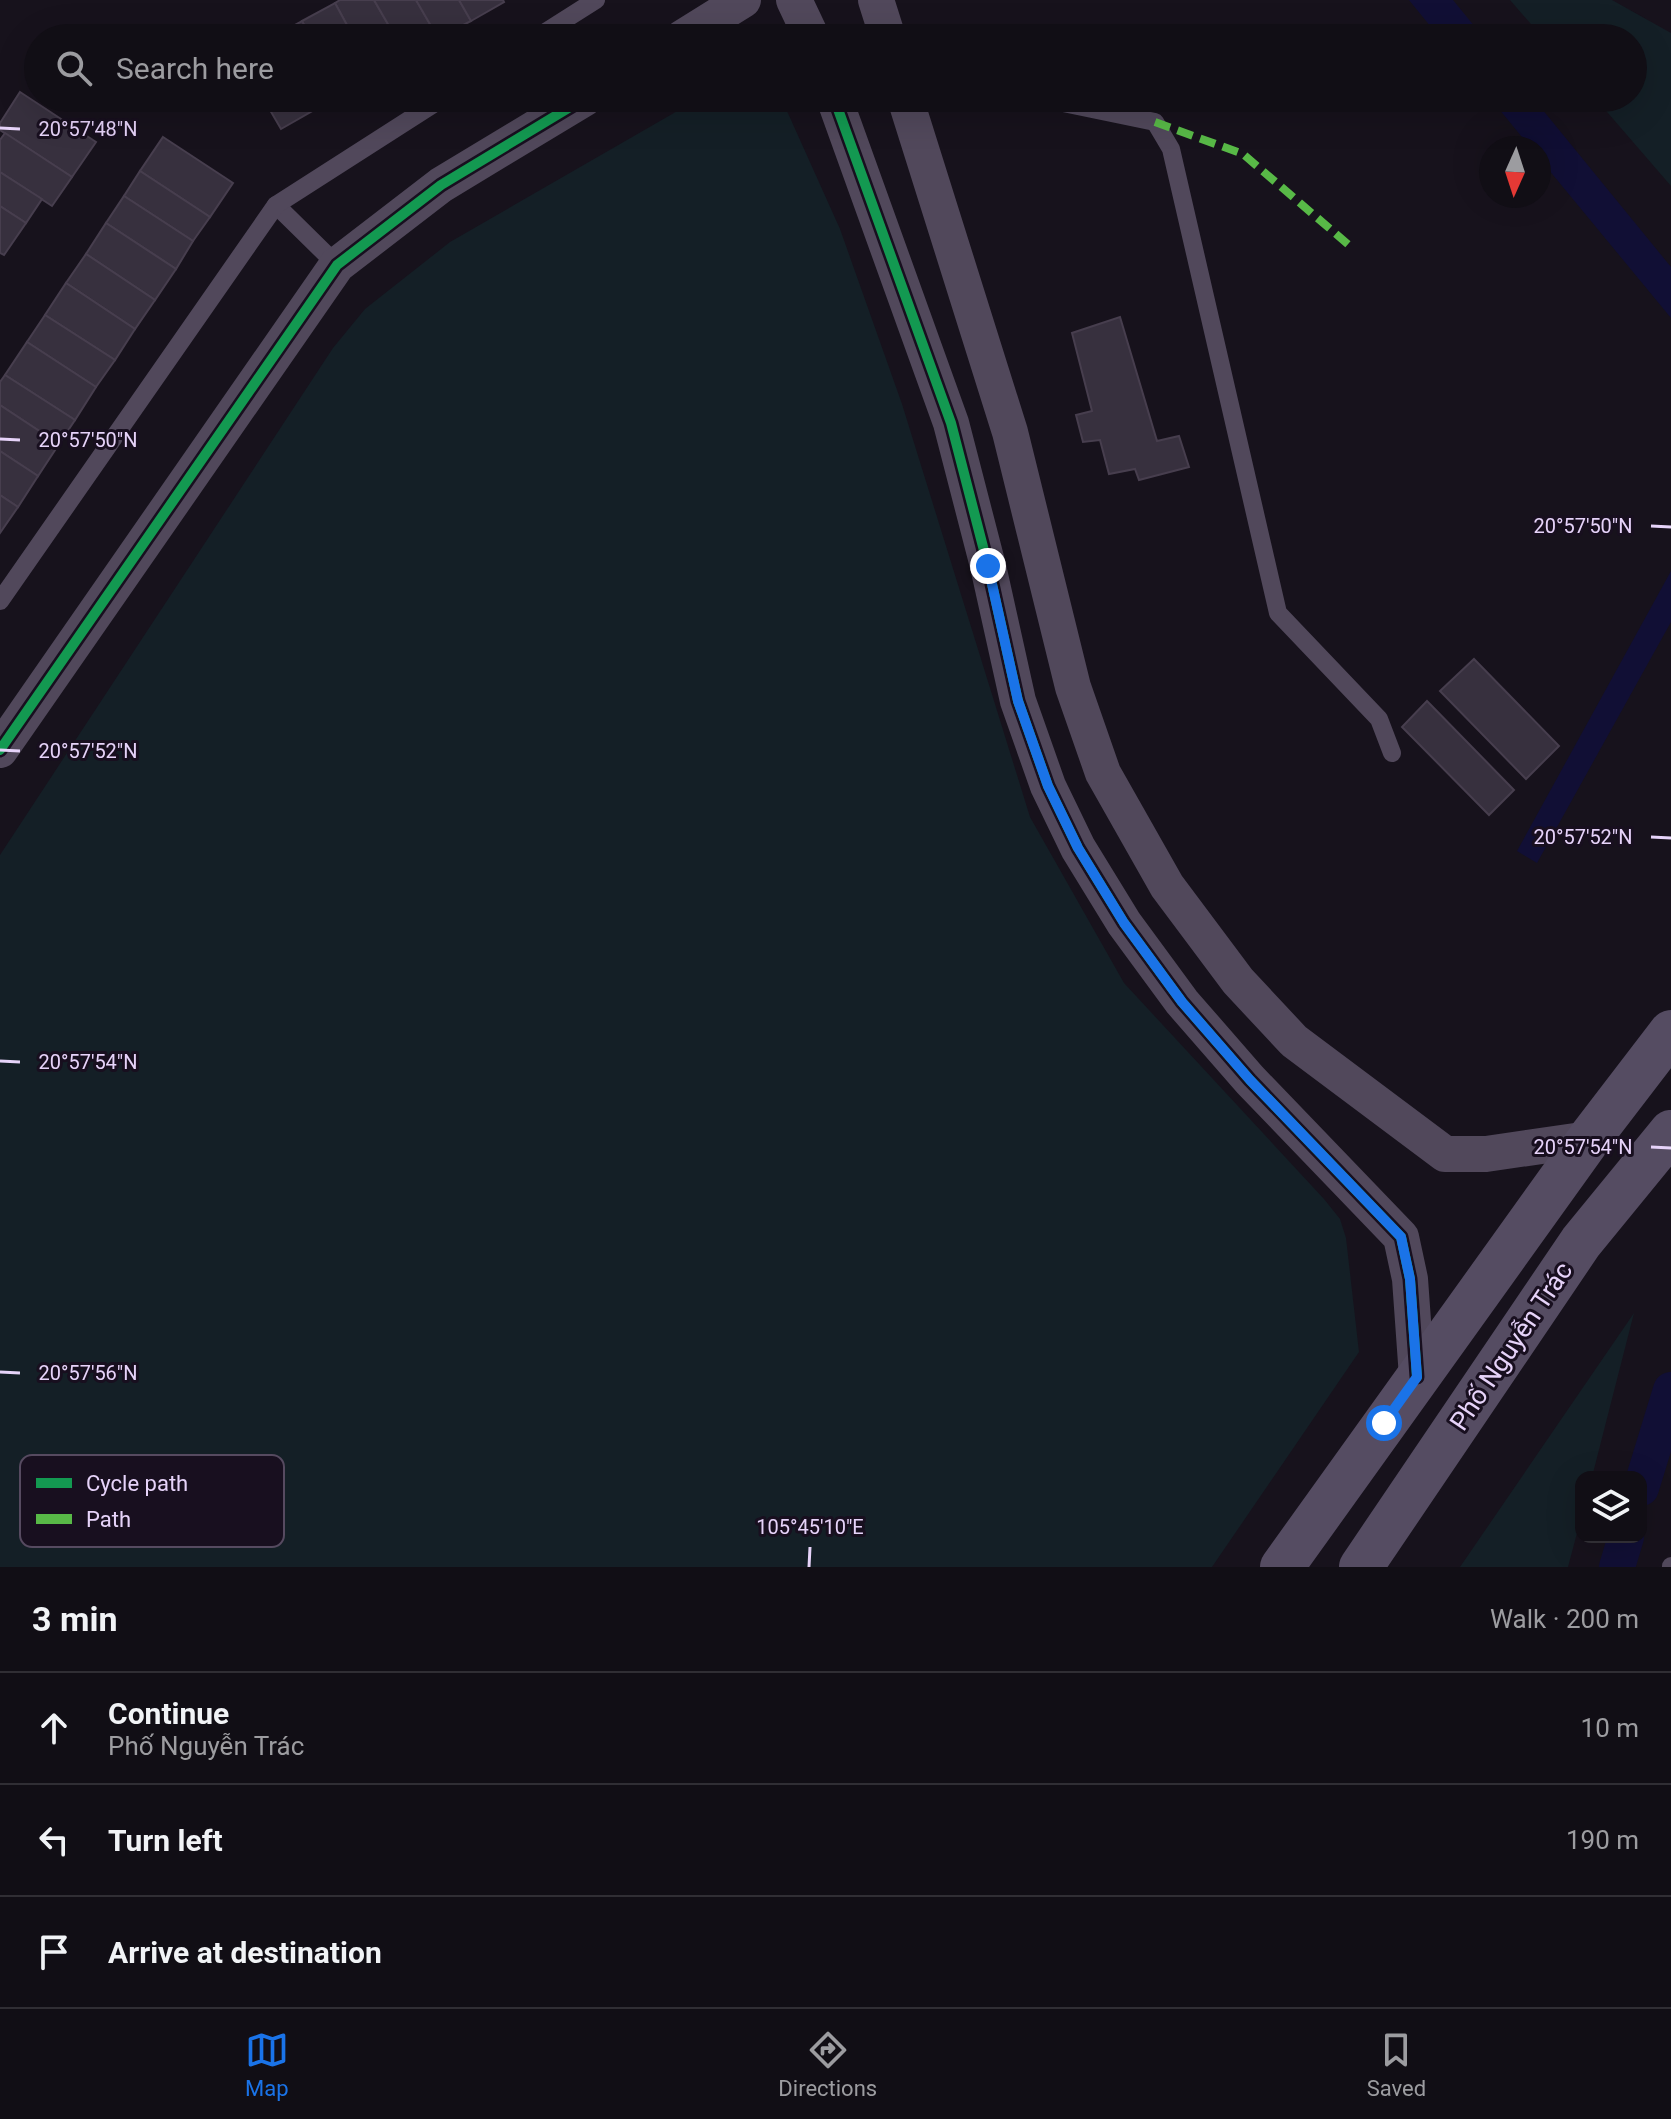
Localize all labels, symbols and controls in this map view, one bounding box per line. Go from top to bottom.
search box [24,24,1647,112]
icon: search [52,46,96,90]
text: Search here [116,51,274,86]
text: 20°57'48"N [38,117,138,141]
north arrow [1479,136,1551,208]
text: 20°57'50"N [38,428,138,452]
text: 20°57'50"N [1533,514,1633,538]
route end [970,548,1006,584]
text: 20°57'52"N [38,739,138,763]
text: 20°57'52"N [1533,825,1633,849]
text: 20°57'54"N [38,1050,138,1074]
text: 20°57'54"N [1533,1135,1633,1159]
street label: Phố Nguyễn Trác [1444,1256,1578,1436]
text: 20°57'56"N [38,1361,138,1385]
route start [1366,1405,1402,1441]
legend [20,1455,284,1547]
text: Cycle path [86,1471,188,1496]
map controls [1575,1471,1647,1543]
button: layers [1575,1471,1647,1543]
text: Path [86,1507,131,1532]
text: 105°45'10"E [756,1515,864,1539]
text: 3 min [32,1599,117,1639]
text: Walk · 200 m [1490,1604,1639,1634]
text: Continue [108,1696,229,1731]
icon: ahead [32,1706,76,1750]
text: 10 m [1581,1713,1639,1743]
text: Phố Nguyễn Trác [108,1731,304,1761]
icon: left [32,1818,76,1862]
text: Turn left [108,1823,223,1858]
text: 190 m [1566,1825,1639,1855]
icon: arrive [32,1930,76,1974]
text: Arrive at destination [108,1935,382,1970]
tab: Map [245,2028,289,2101]
tab: Directions [778,2028,877,2101]
tab: Saved [1367,2028,1426,2101]

